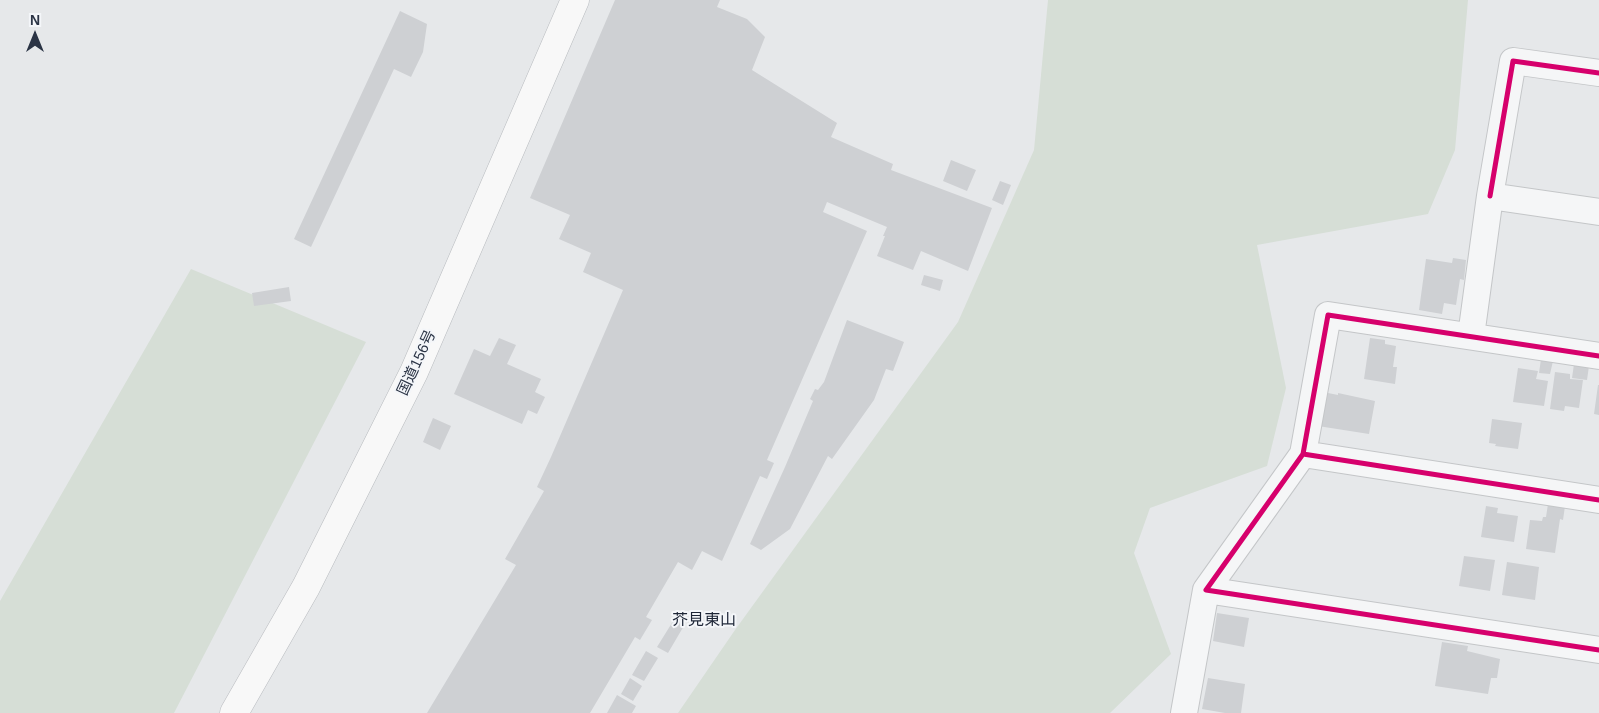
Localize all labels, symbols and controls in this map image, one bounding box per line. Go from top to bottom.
north arrow [10,10,60,60]
text: N [30,12,40,28]
street label: 国道156号 [394,327,440,399]
district label: 芥見東山 [672,611,736,631]

